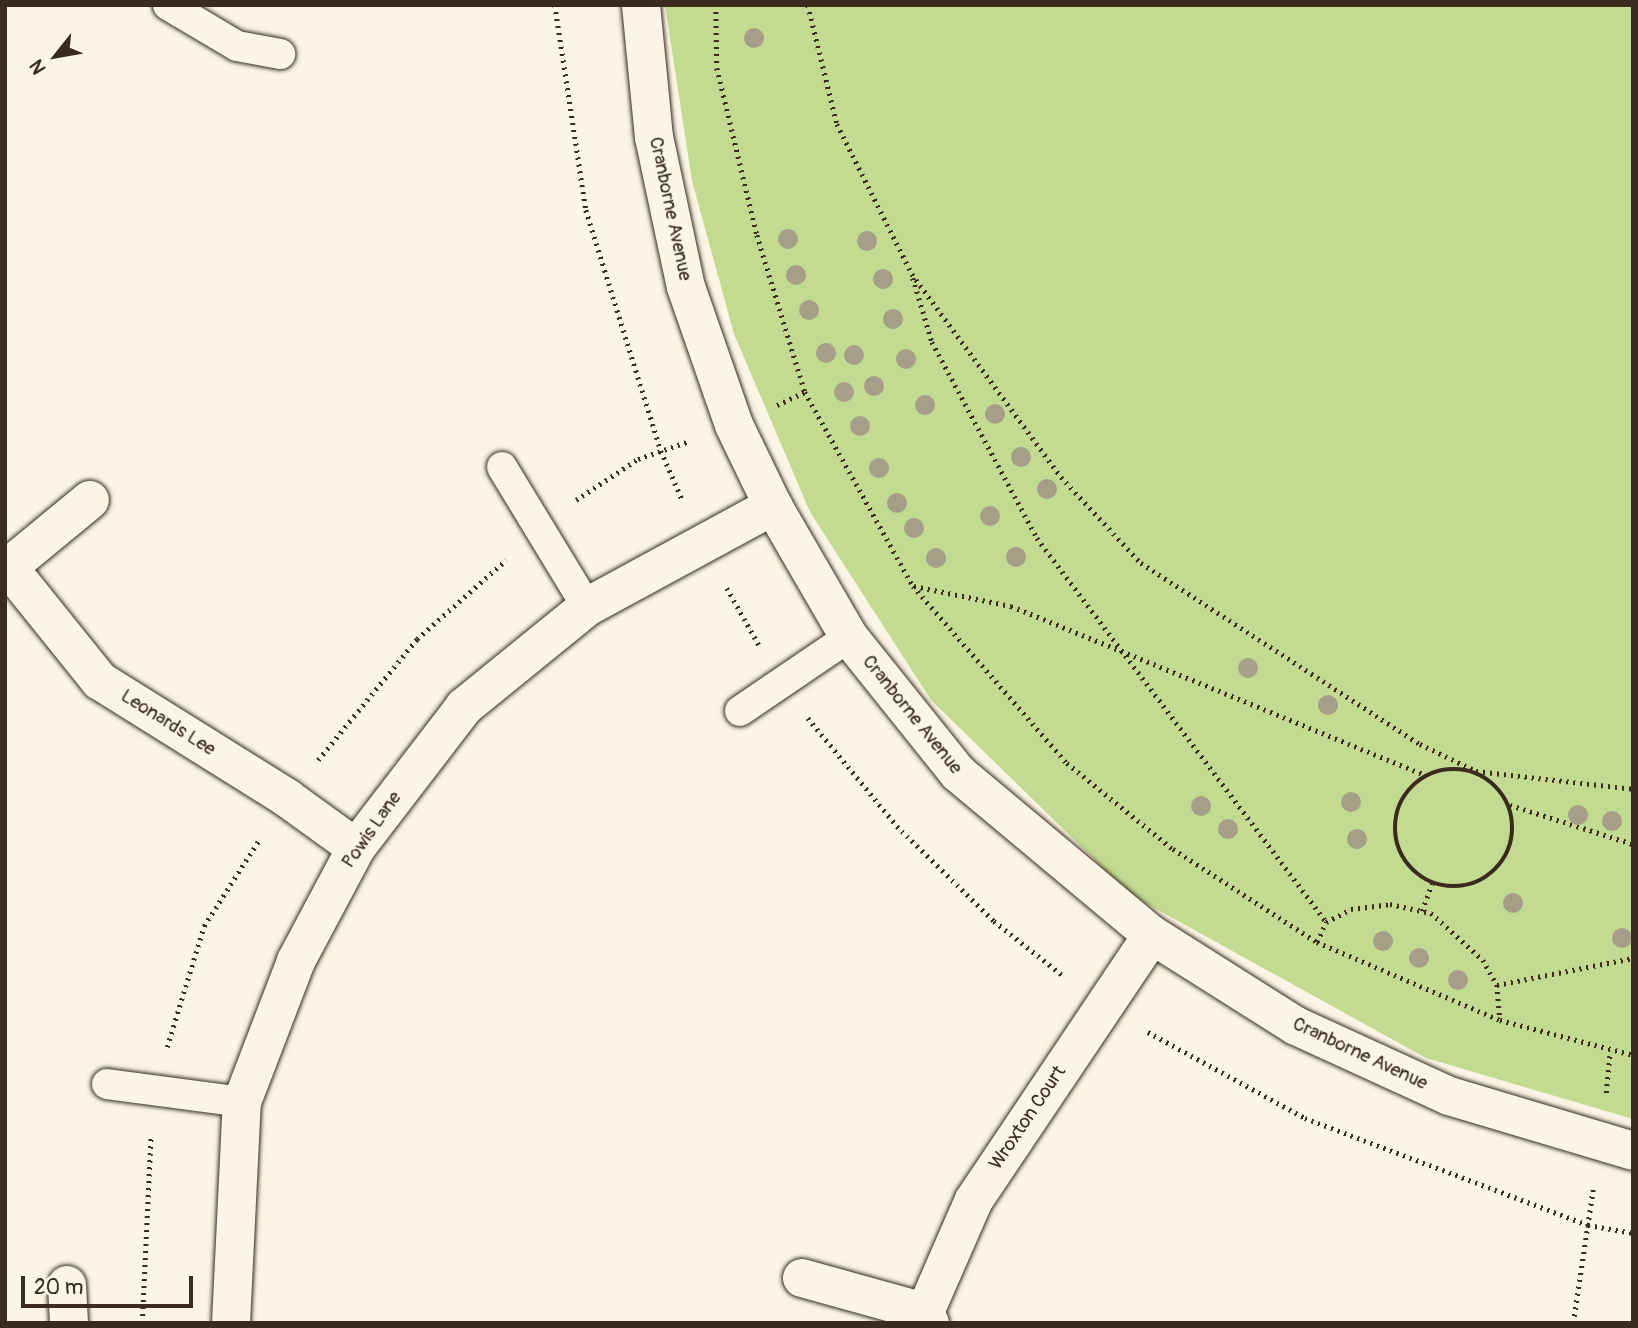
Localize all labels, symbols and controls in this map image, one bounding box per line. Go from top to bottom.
north arrow [21,21,91,91]
text: N [24,55,52,79]
street label: Cranborne Avenue [644,135,696,283]
street label: Cranborne Avenue [857,651,967,779]
street label: Leonards Lee [116,685,220,761]
street label: Powis Lane [337,787,407,873]
street label: Cranborne Avenue [1289,1013,1431,1095]
street label: Wroxton Court [985,1062,1071,1174]
scale bar [24,1262,196,1306]
text: 20 m [34,1274,83,1301]

